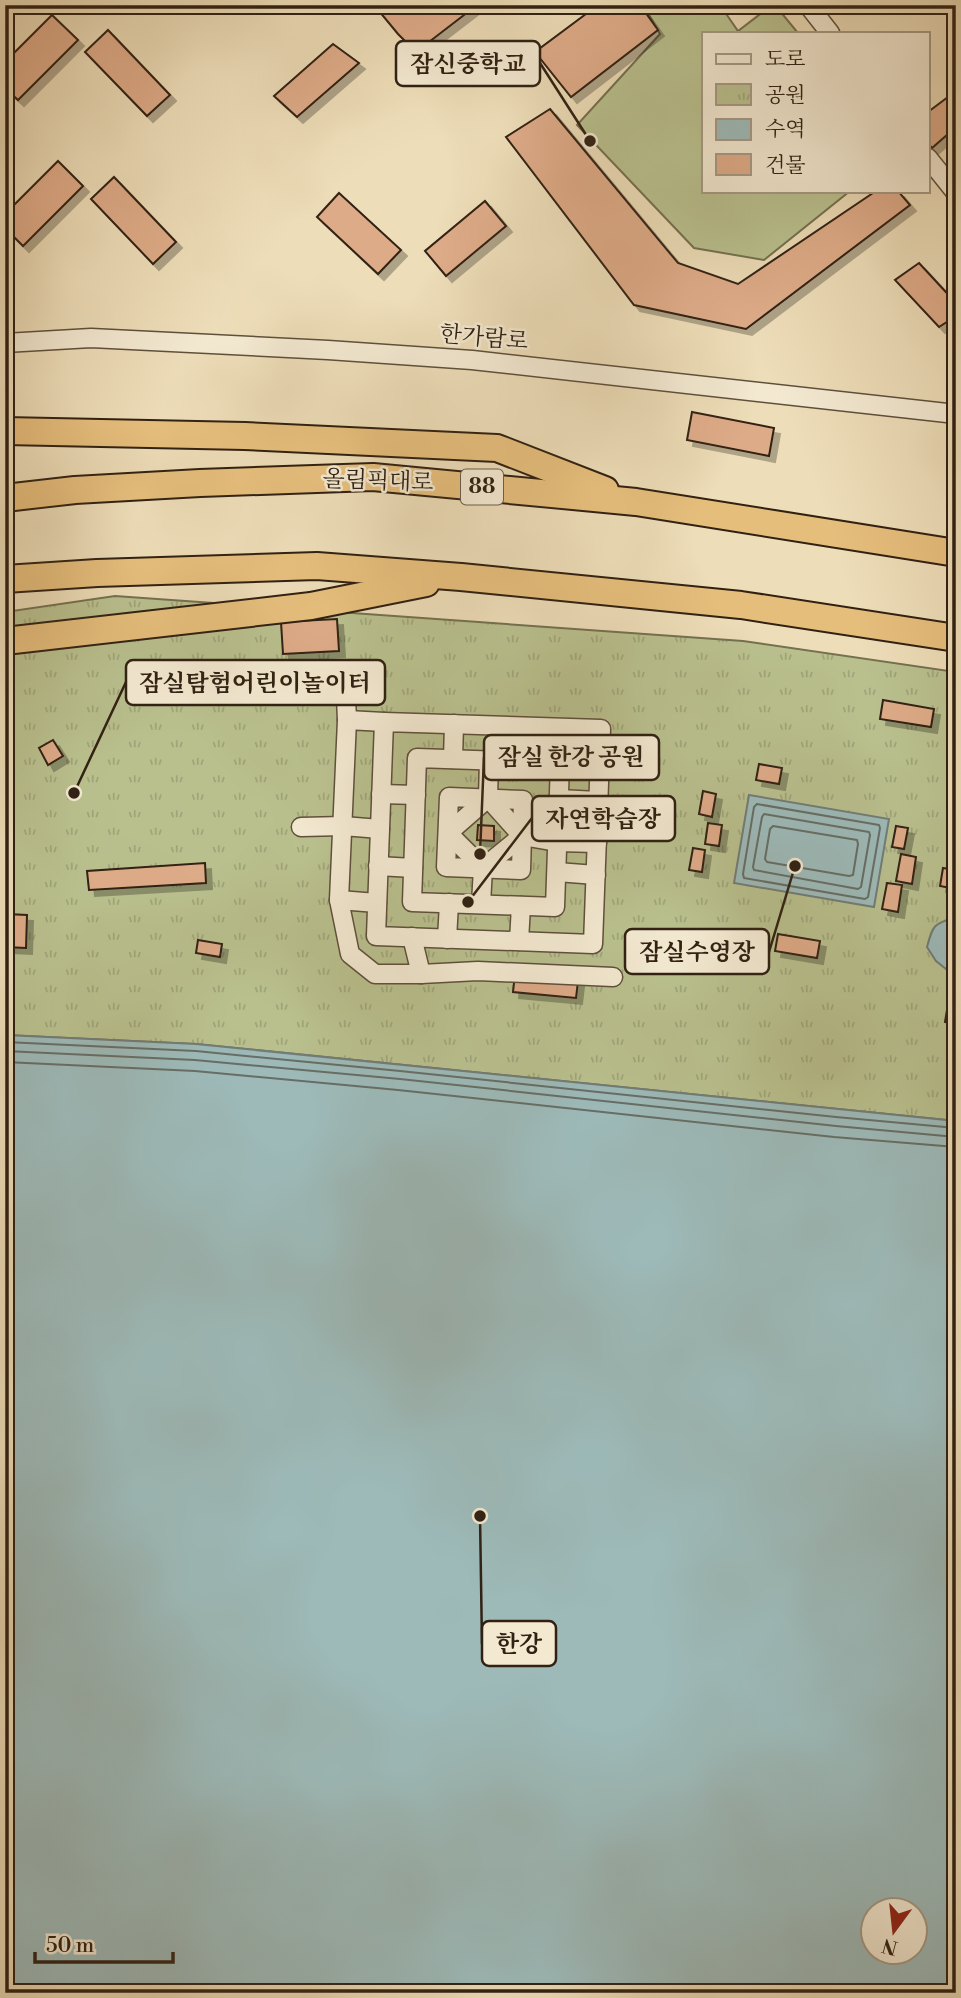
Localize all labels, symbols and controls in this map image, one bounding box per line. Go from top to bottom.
legend [702,32,930,192]
callout: 잠신중학교 [396,41,540,86]
text: 도로 [765,47,806,73]
text: 잠신중학교 [410,50,526,80]
text: 공원 [765,83,806,109]
text: 수역 [765,117,806,143]
text: 건물 [765,153,806,179]
street label: 한가람로 [439,320,529,356]
street label: 올림픽대로 [322,465,434,497]
road number: 88 [461,470,503,504]
callout: 잠실탐험어린이놀이터 [126,660,385,705]
text: 잠실탐험어린이놀이터 [139,669,371,699]
callout: 잠실 한강 공원 [484,735,659,780]
text: 잠실 한강 공원 [498,743,644,773]
callout: 자연학습장 [532,796,675,841]
text: 자연학습장 [545,805,662,835]
callout: 잠실수영장 [625,929,769,974]
text: 잠실수영장 [639,938,756,968]
callout: 한강 [482,1621,556,1666]
text: 한강 [496,1630,543,1660]
north arrow [860,1896,930,1966]
scale bar [35,1921,173,1965]
text: 50 m [46,1933,94,1959]
text: N [879,1933,900,1960]

